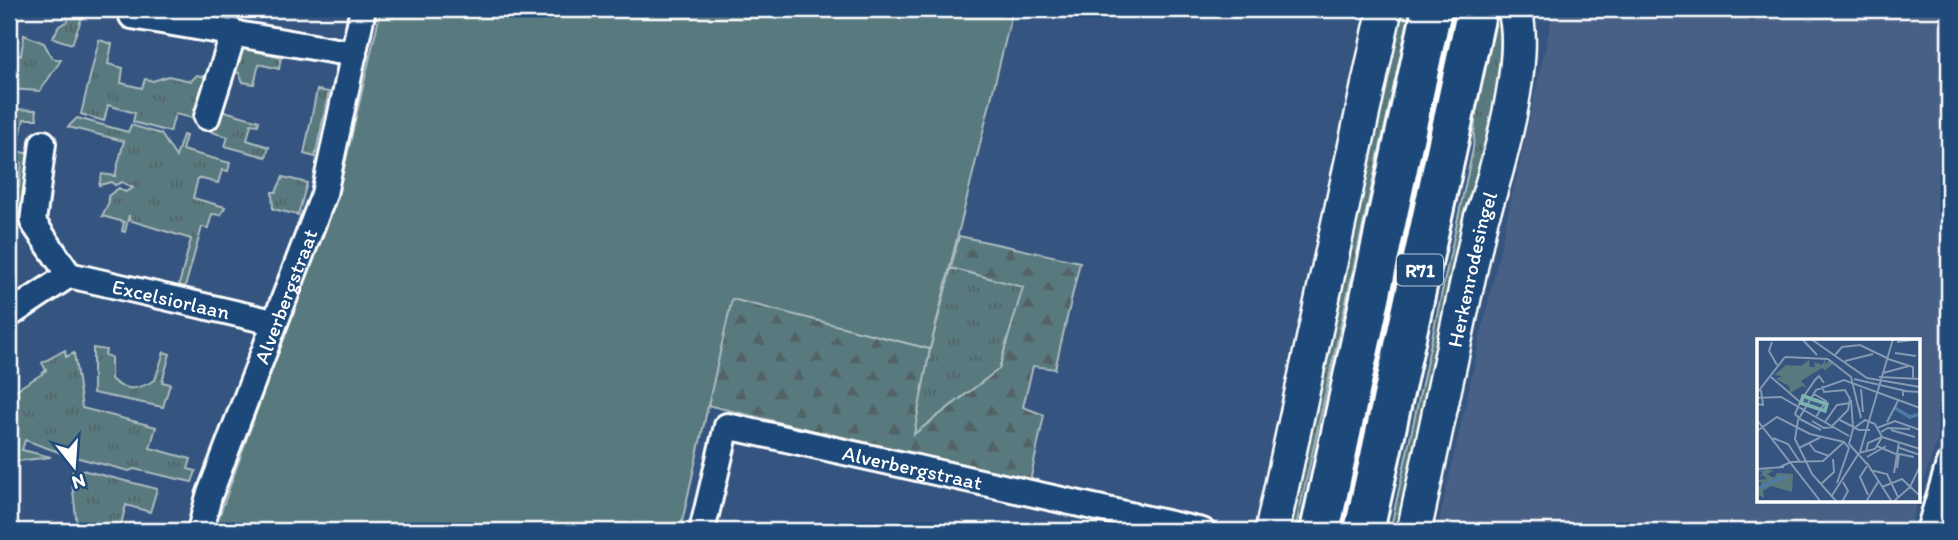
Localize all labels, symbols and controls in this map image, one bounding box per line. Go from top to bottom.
street label: Herkenrodesingel [1441,188,1502,349]
street label: Alverbergstraat [248,225,322,367]
road number: R71 [1397,254,1443,286]
street label: Excelsiorlaan [110,273,232,324]
inset map [1757,339,1920,502]
north arrow [38,432,108,502]
street label: Alverbergstraat [840,439,985,495]
text: N [69,469,88,495]

